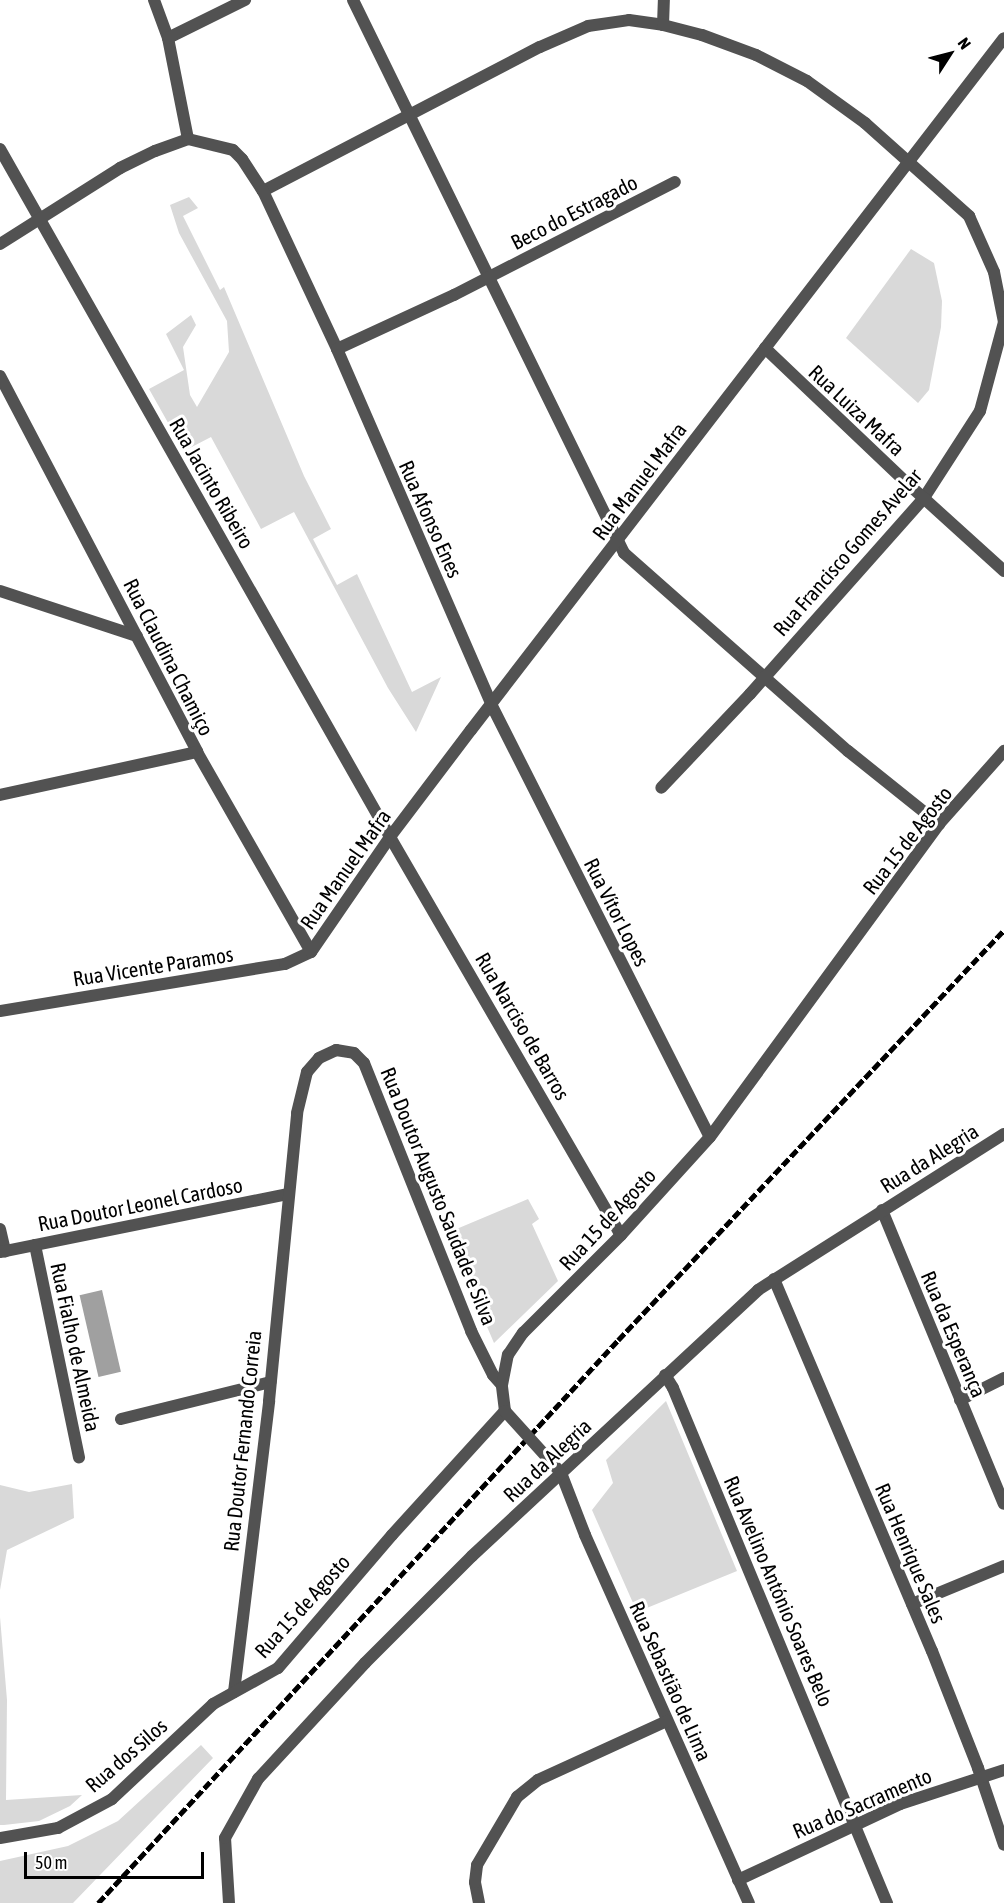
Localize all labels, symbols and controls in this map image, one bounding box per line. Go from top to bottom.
north arrow [920,24,980,84]
text: N [954,34,975,53]
street label: Beco do Estragado [506,169,642,255]
street label: Rua Luiza Mafra [804,359,910,461]
street label: Rua Jacinto Ribeiro [164,413,260,553]
street label: Rua Manuel Mafra [587,417,691,545]
street label: Rua Afonso Enes [394,456,468,582]
street label: Rua Francisco Gomes Avelar [768,463,926,641]
street label: Rua Claudina Chamiço [119,574,219,740]
street label: Rua 15 de Agosto [857,781,957,899]
street label: Rua Manuel Mafra [294,804,396,934]
street label: Rua Vítor Lopes [579,854,655,970]
street label: Rua Vicente Paramos [71,941,235,991]
street label: Rua Narciso de Barros [471,948,575,1104]
street label: Rua Doutor Augusto Saudade e Silva [376,1063,502,1329]
street label: Rua da Alegria [875,1118,983,1198]
street label: Rua 15 de Agosto [553,1163,661,1275]
street label: Rua Doutor Leonel Cardoso [36,1172,244,1236]
street label: Rua Fialho de Almeida [46,1260,106,1434]
street label: Rua da Esperança [916,1267,992,1401]
street label: Rua Doutor Fernando Correia [218,1329,266,1553]
street label: Rua da Alegria [498,1413,596,1507]
street label: Rua Avelino António Soares Belo [719,1472,839,1710]
street label: Rua Henrique Sales [870,1479,952,1627]
street label: Rua 15 de Agosto [249,1549,355,1663]
street label: Rua Sebastião de Lima [624,1597,718,1765]
street label: Rua dos Silos [80,1713,172,1797]
street label: Rua do Sacramento [789,1762,935,1844]
scale bar [27,1840,207,1878]
text: 50 m [35,1852,67,1873]

